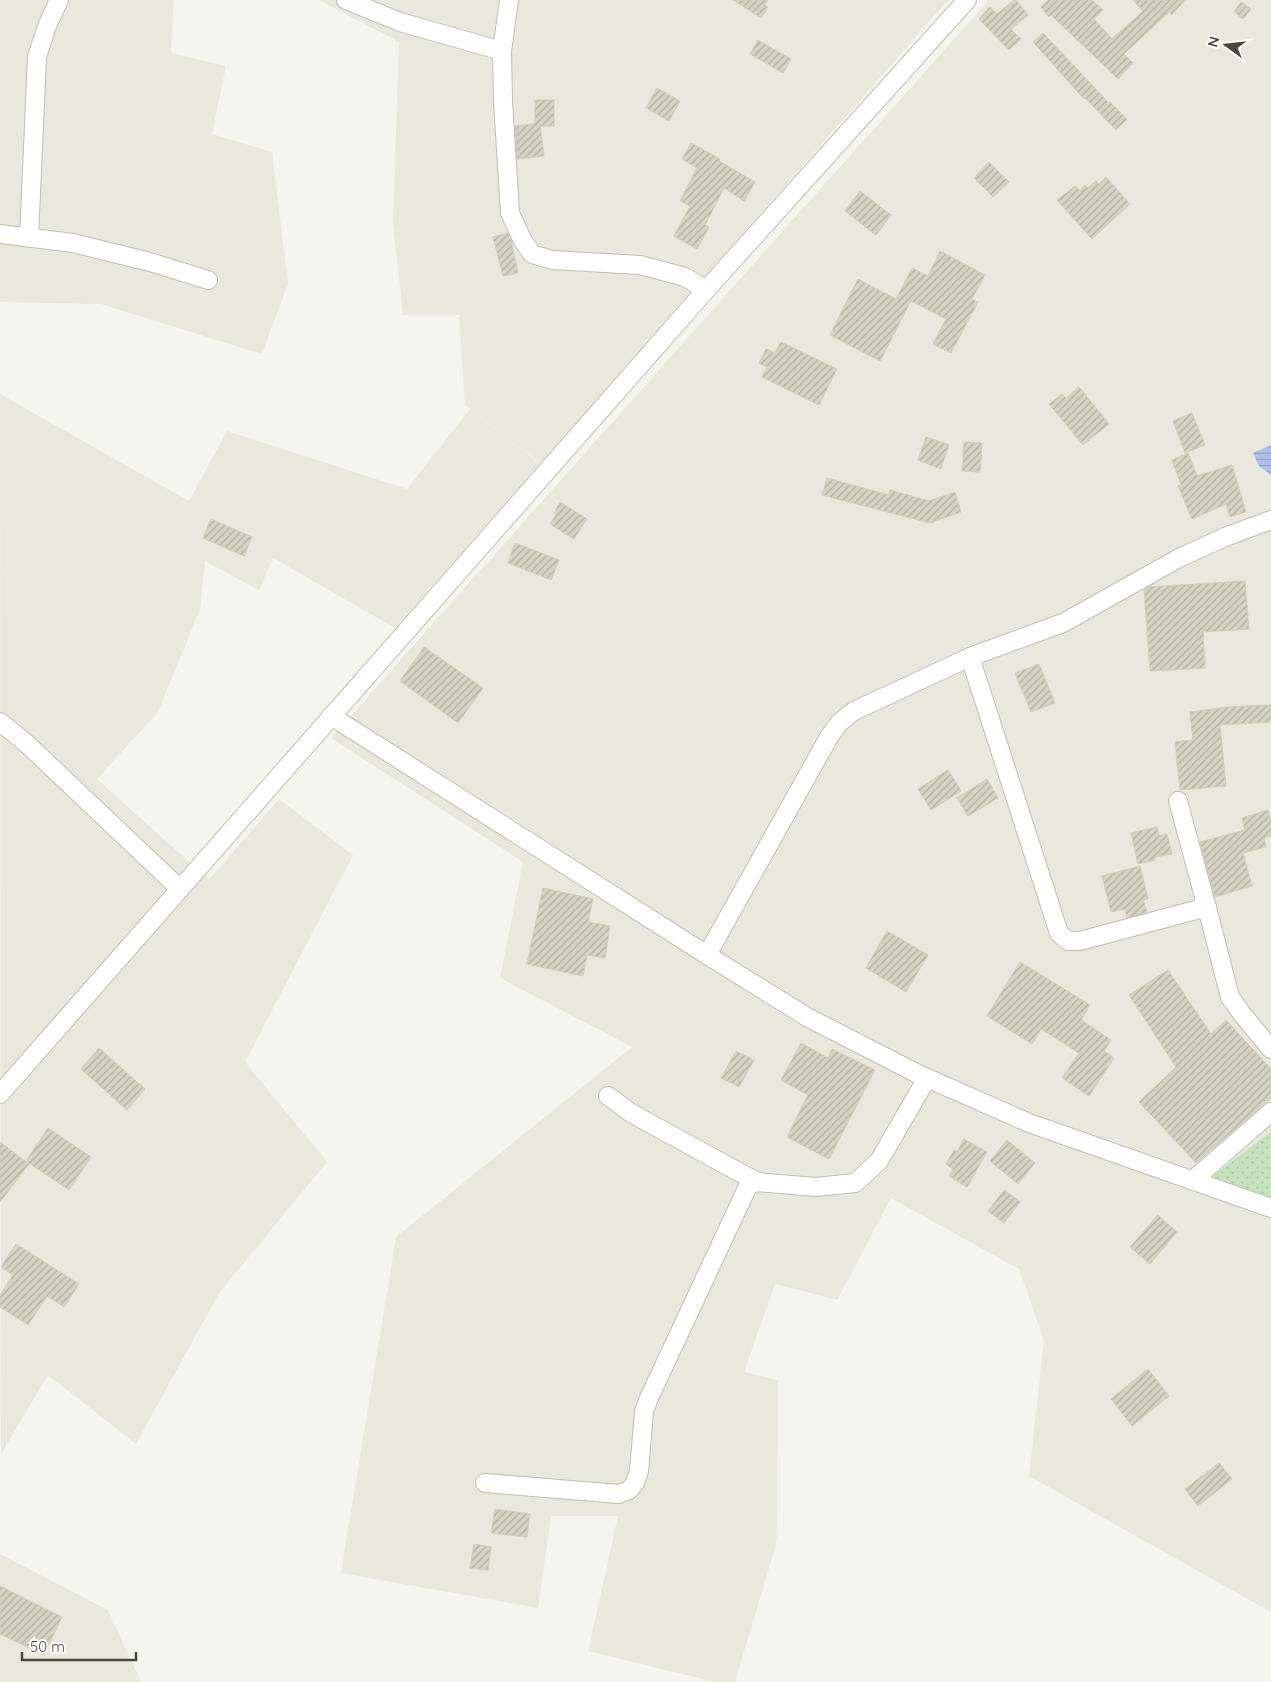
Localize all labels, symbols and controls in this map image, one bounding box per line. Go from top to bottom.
north arrow [1201,20,1251,70]
text: N [1203,34,1223,49]
scale bar [22,1630,136,1662]
text: 50 m [30,1637,65,1656]

